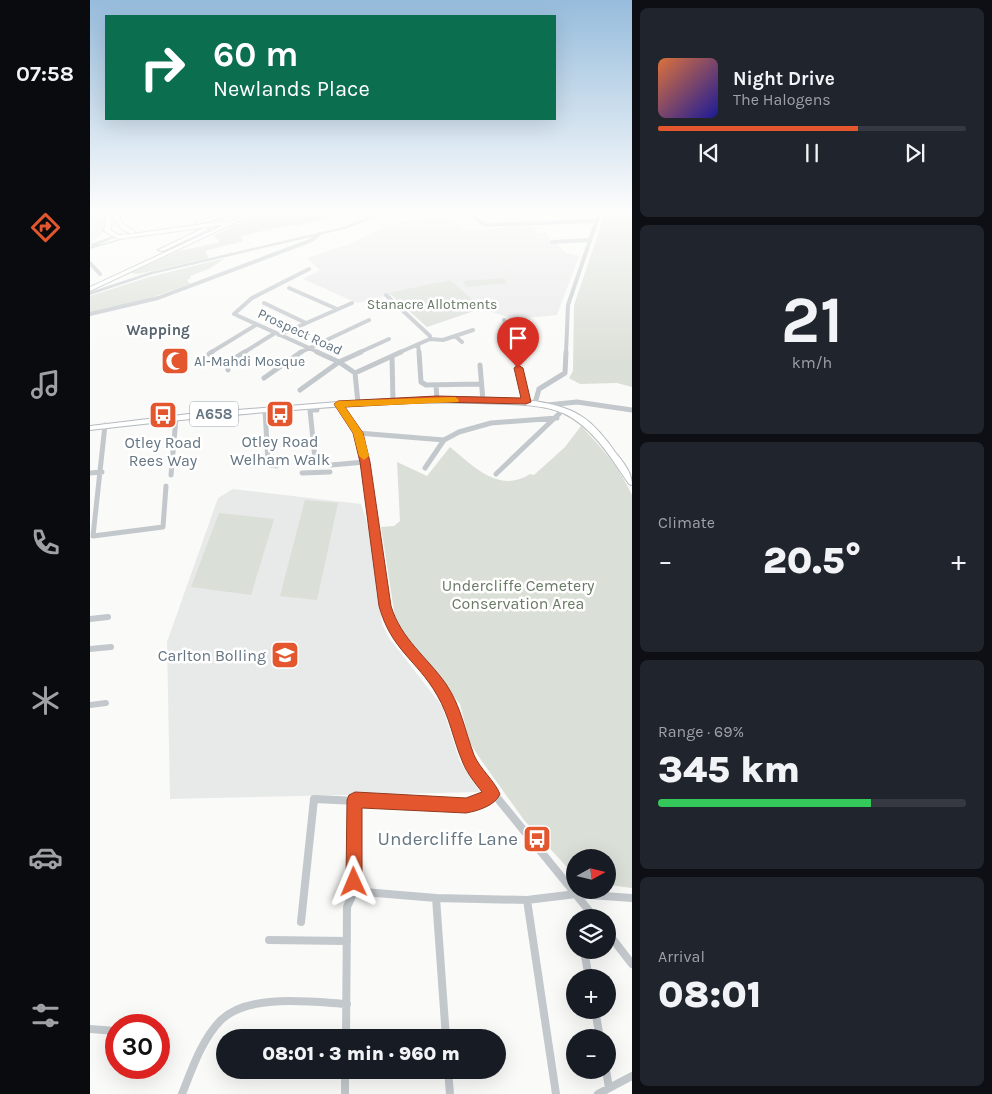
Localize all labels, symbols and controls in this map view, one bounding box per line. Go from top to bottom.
text: 60 m [213,34,298,75]
icon: right [130,35,195,100]
text: 07:58 [16,61,74,87]
text: Night Drive [733,68,835,90]
text: Newlands Place [213,76,370,102]
text: The Halogens [733,90,831,109]
icon: previous [695,139,723,167]
icon: pause [798,139,826,167]
icon: next [901,139,929,167]
icon: directions [28,210,63,245]
text: 21 [781,282,843,358]
park label: Stanacre Allotments [367,296,497,313]
street label: Prospect Road [255,305,345,359]
pin [497,317,539,368]
district label: Wapping [126,321,190,339]
icon: arrive [504,324,532,352]
mosque icon: Al‐Mahdi Mosque [160,346,190,376]
place label: Al‐Mahdi Mosque [194,353,305,370]
text: km/h [792,353,832,372]
icon: music [28,367,63,402]
bus stop icon: Otley Road Welham Walk [265,399,295,429]
bus stop icon: Otley Road Rees Way [148,400,178,430]
road number: A658 [190,402,238,426]
place label: Otley Road Welham Walk [230,432,330,469]
place label: Otley Road Rees Way [124,433,202,470]
text: Climate [658,513,715,532]
icon: phone [28,525,63,560]
text: 20.5° [763,538,861,583]
text: − [658,544,673,577]
text: + [951,544,966,577]
park label: Undercliffe Cemetery Conservation Area [442,576,595,613]
school or university icon: Carlton Bolling [270,640,300,670]
place label: Carlton Bolling [158,646,266,665]
icon: climate [28,683,63,718]
text: Range · 69% [658,722,744,741]
text: 345 km [658,747,800,792]
bus stop icon: Undercliffe Lane [522,824,552,854]
place label: Undercliffe Lane [378,828,518,850]
icon: car [28,840,63,875]
north arrow [566,849,616,899]
map controls [566,849,616,1079]
position arrow [327,855,379,907]
button: layers [566,909,616,959]
text: Arrival [658,947,705,966]
button: + [566,969,616,1019]
text: 08:01 [658,972,761,1017]
icon: filters [28,998,63,1033]
speed limit sign: 30 [105,1014,170,1079]
button: − [566,1029,616,1079]
text: 08:01 · 3 min · 960 m [262,1043,460,1065]

